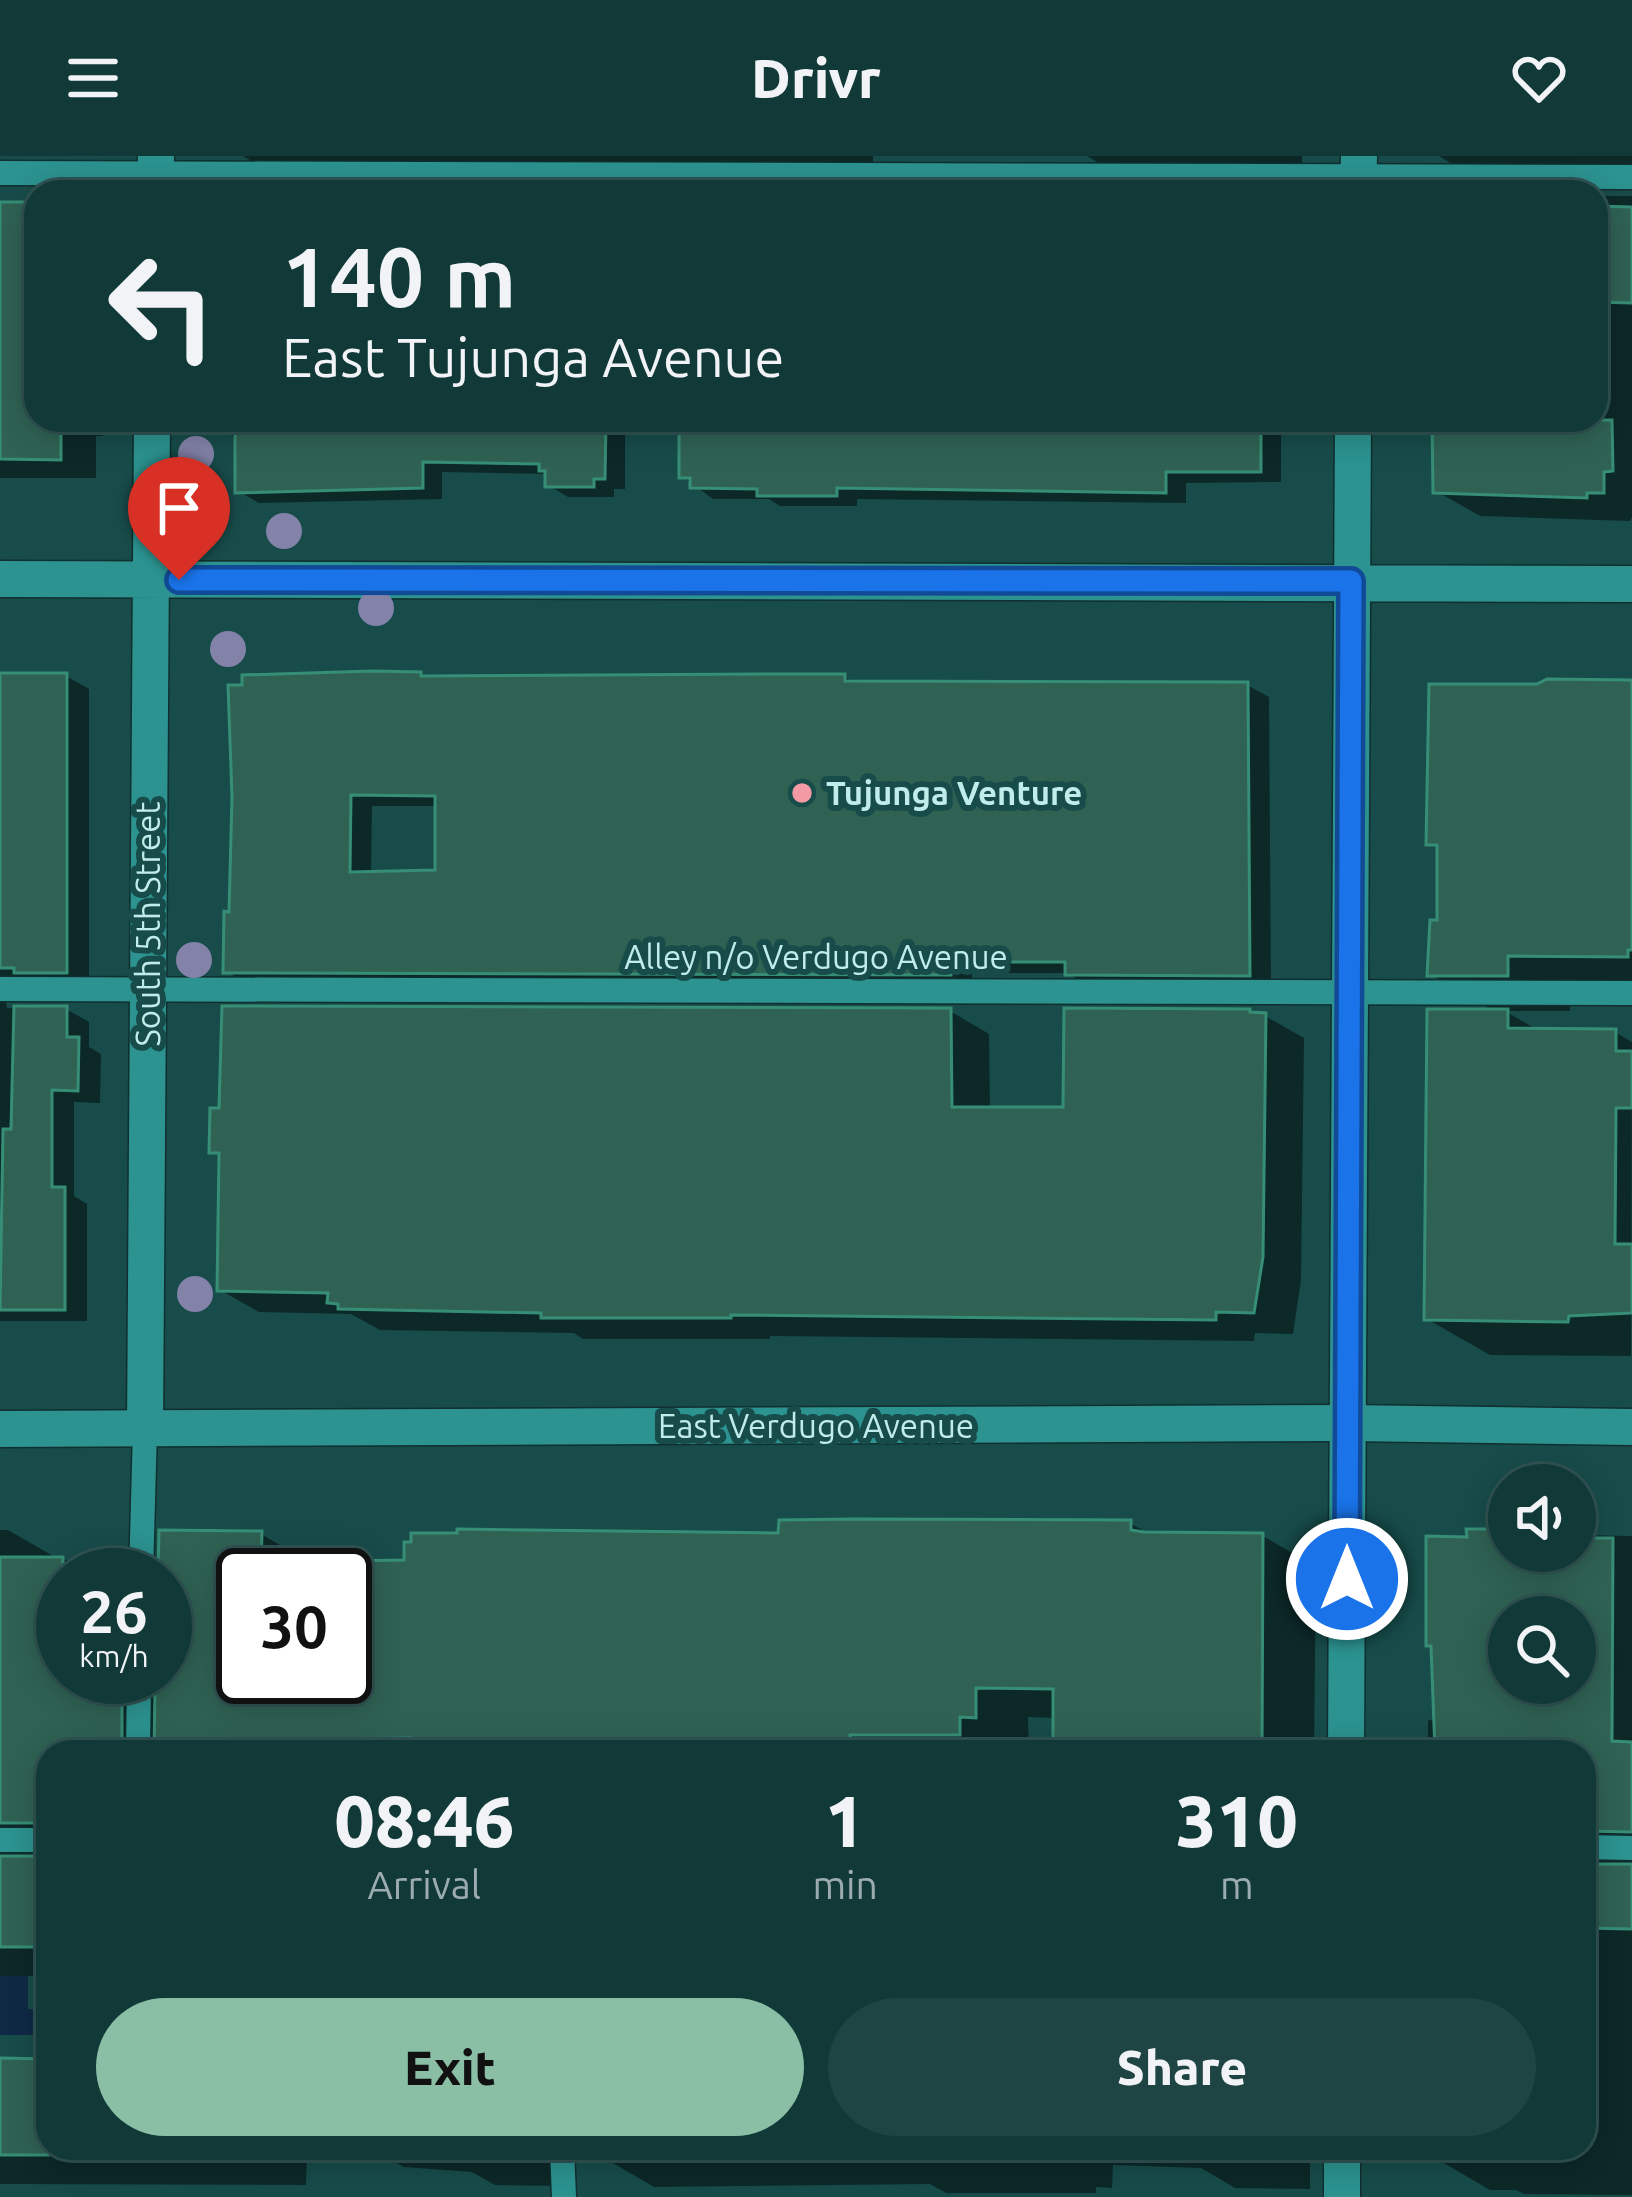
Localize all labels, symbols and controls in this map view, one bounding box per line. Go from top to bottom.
icon: menu [60,45,126,111]
icon: heart [1506,45,1572,111]
text: Drivr [751,48,881,108]
icon: left [84,228,240,384]
text: 140 m [282,229,516,323]
text: East Tujunga Avenue [282,327,784,387]
pin [128,457,230,580]
icon: arrive [146,475,212,541]
place label: Tujunga Venture [826,774,1082,811]
marker: Tujunga Venture [789,780,815,806]
street label: South 5th Street [129,802,166,1046]
street label: Alley n/o Verdugo Avenue [624,938,1008,975]
street label: East Verdugo Avenue [658,1407,974,1444]
map controls [1488,1464,1596,1704]
button: sound [1488,1464,1596,1572]
position arrow [1284,1516,1410,1642]
speed limit sign: 30 [216,1548,372,1704]
text: 26 [80,1577,148,1644]
button: search [1488,1596,1596,1704]
text: km/h [79,1639,149,1673]
text: 08:46 [334,1780,514,1861]
text: 1 [825,1780,865,1861]
text: 310 [1176,1780,1298,1861]
text: Arrival [367,1863,481,1906]
text: min [812,1863,878,1906]
text: m [1220,1863,1254,1906]
button: Exit [96,1998,804,2136]
button: Share [828,1998,1536,2136]

